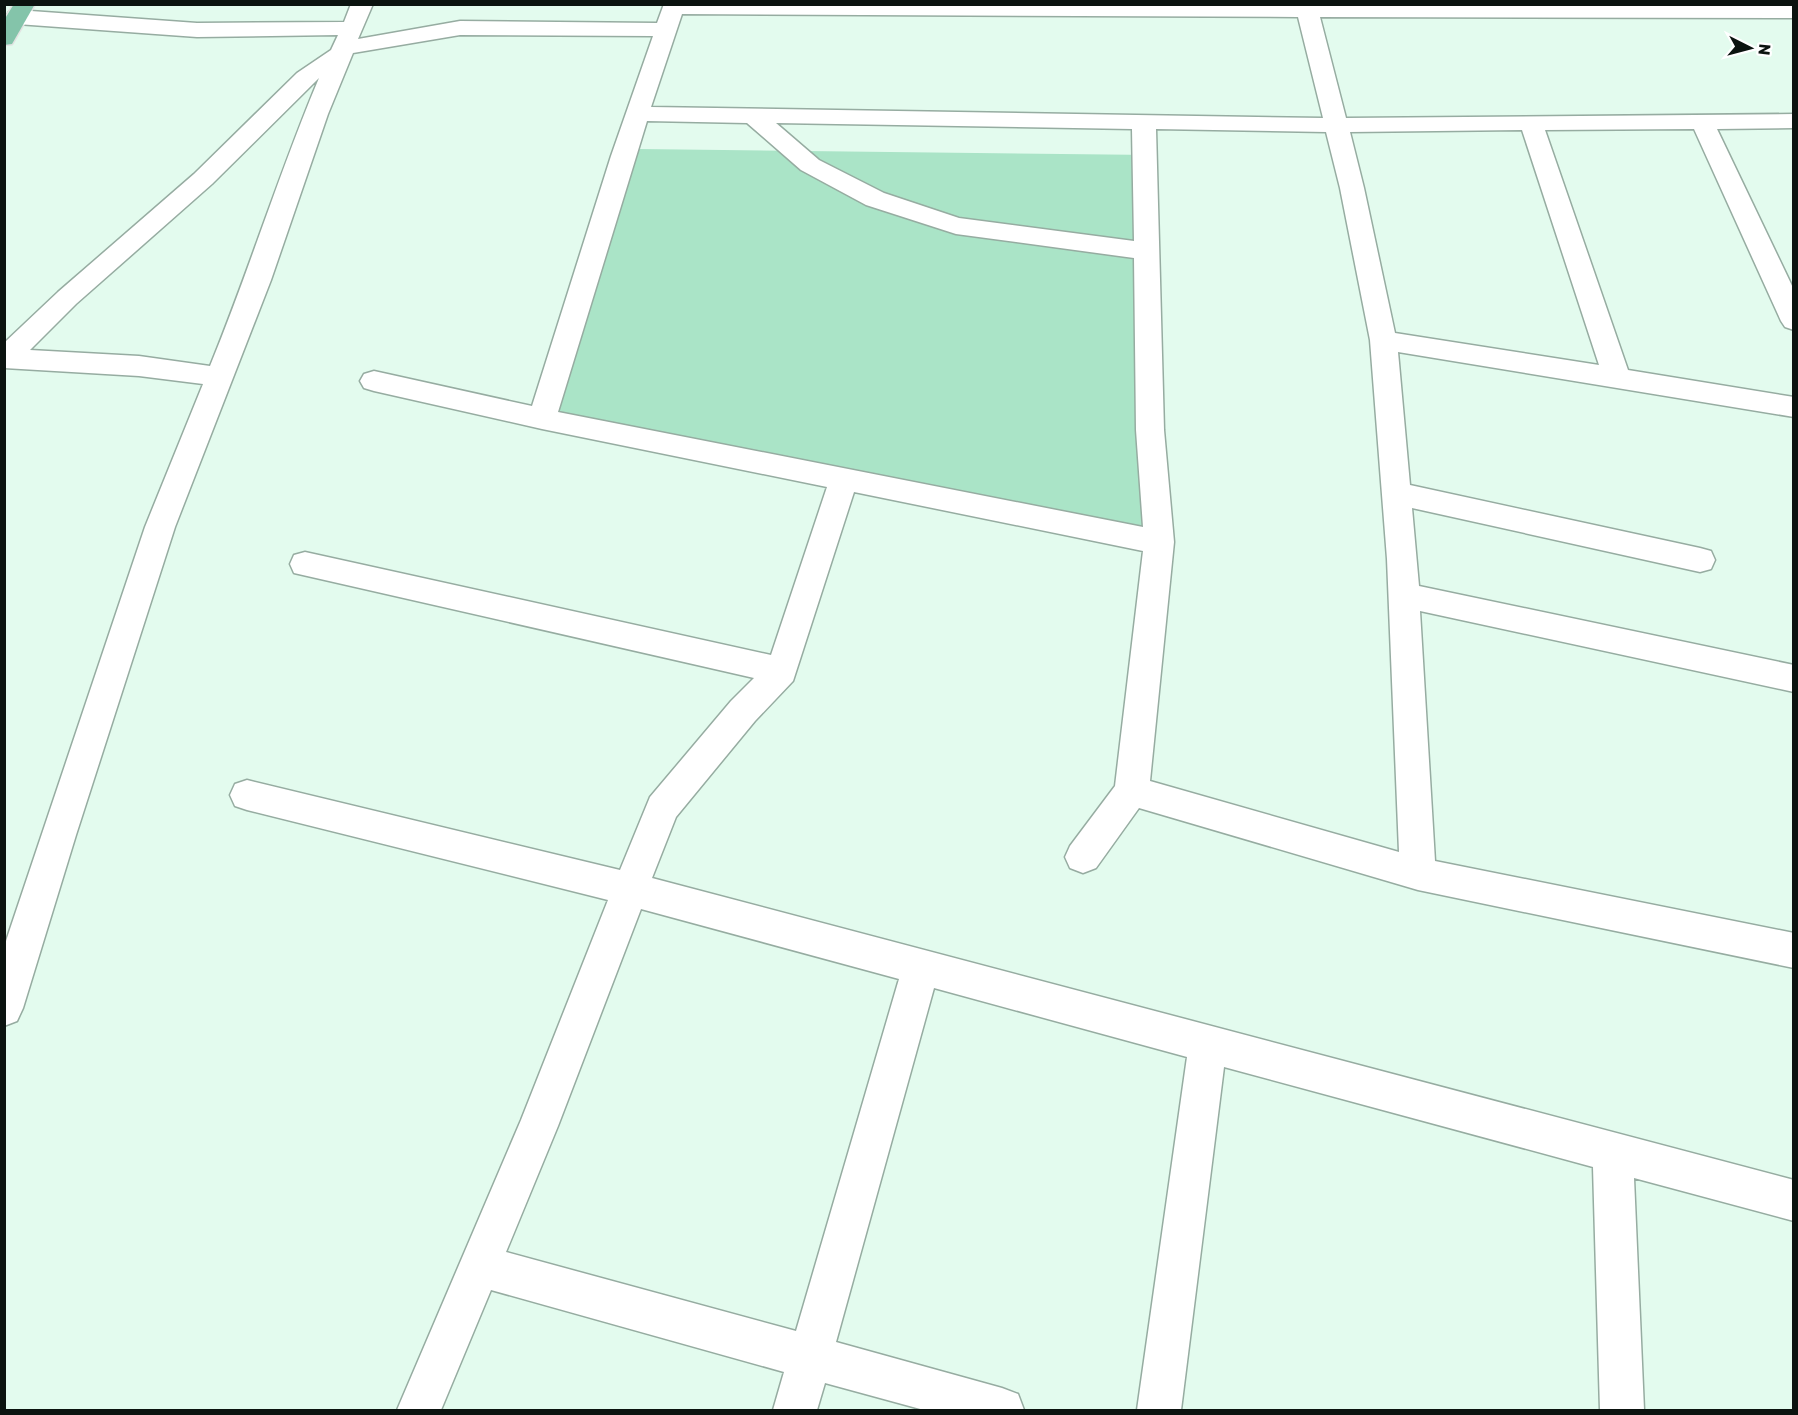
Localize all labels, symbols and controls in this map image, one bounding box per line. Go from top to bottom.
north arrow [1720,18,1780,78]
text: N [1754,43,1774,56]

